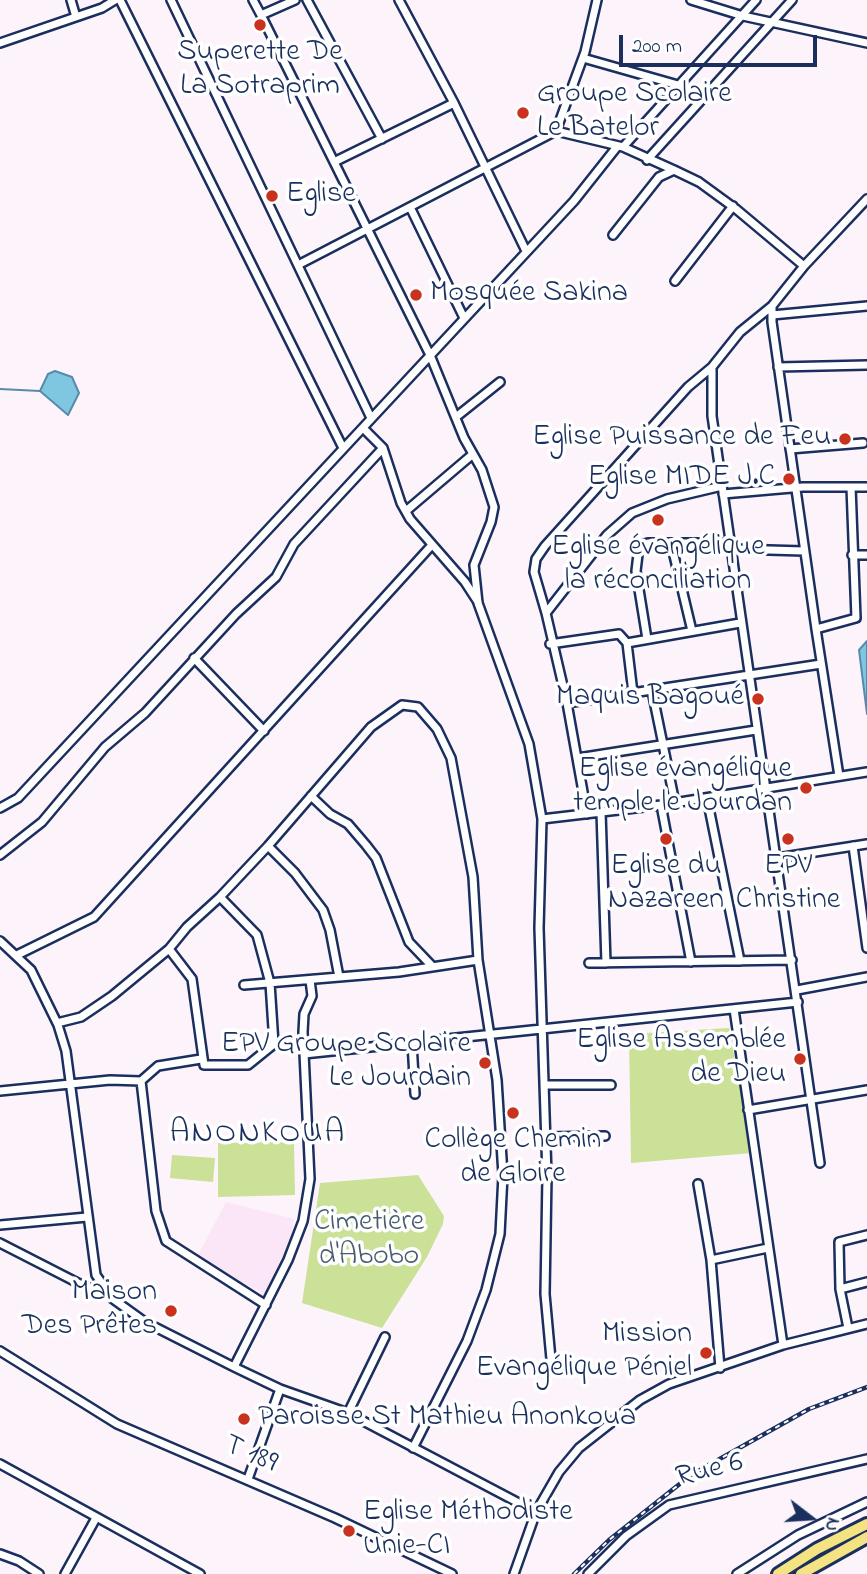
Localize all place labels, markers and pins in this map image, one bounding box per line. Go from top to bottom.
marker: Superette De La Sotraprim [252,17,268,33]
place label: Superette De La Sotraprim [177,36,343,106]
place label: Groupe Scolaire Le Batelor [537,78,732,148]
marker: Groupe Scolaire Le Batelor [515,105,531,121]
place label: Eglise [286,178,356,214]
marker: Eglise [264,188,280,204]
place label: Mosquée Sakina [430,277,628,313]
marker: Mosquée Sakina [408,287,424,303]
place label: Eglise Puissance de Feu [532,421,831,457]
marker: Eglise Puissance de Feu [837,431,853,447]
place label: Eglise MIDE J.C [588,461,775,497]
marker: Eglise MIDE J.C [781,471,797,487]
marker: Eglise évangélique la réconciliation [650,512,666,528]
place label: Eglise évangélique la réconciliation [551,531,765,602]
place label: Maquis Bagoué [556,681,744,717]
marker: Maquis Bagoué [750,691,766,707]
place label: Eglise évangélique temple le Jourdan [573,753,792,824]
marker: Eglise évangélique temple le Jourdan [798,780,814,796]
marker: Eglise du Nazareen [658,831,674,847]
marker: EPV Christine [780,831,796,847]
place label: Eglise du Nazareen [608,850,724,920]
place label: EPV Christine [736,850,840,920]
place label: Eglise Assemblée de Dieu [576,1024,786,1094]
place label: EPV Groupe Scolaire Le Jourdain [221,1028,471,1098]
marker: Eglise Assemblée de Dieu [792,1051,808,1067]
marker: EPV Groupe Scolaire Le Jourdain [477,1055,493,1071]
marker: Collège Chemin de Gloire [505,1105,521,1121]
place label: Collège Chemin de Gloire [425,1124,601,1194]
place label: Maison Des Prêtes [22,1276,157,1346]
marker: Maison Des Prêtes [163,1303,179,1319]
place label: Mission Evangélique Péniel [476,1318,692,1388]
marker: Mission Evangélique Péniel [698,1345,714,1361]
place label: Paroisse St Mathieu Anonkoua [258,1401,636,1437]
marker: Paroisse St Mathieu Anonkoua [236,1411,252,1427]
place label: Eglise Méthodiste Unie-CI [363,1496,573,1566]
marker: Eglise Méthodiste Unie-CI [341,1523,357,1539]

